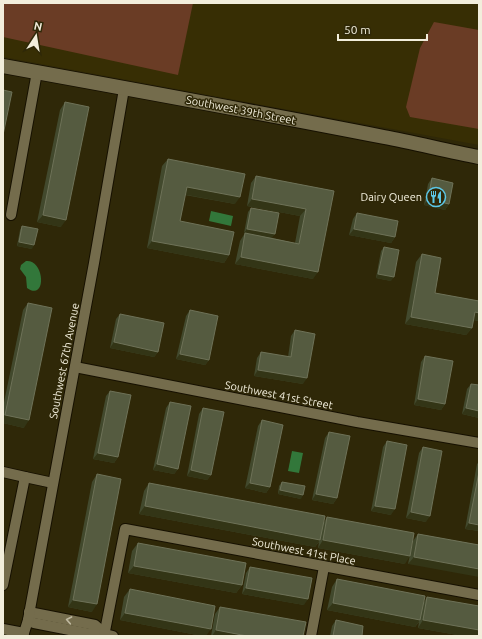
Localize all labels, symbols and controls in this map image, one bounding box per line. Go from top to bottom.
north arrow [16,16,56,56]
scale bar [338,16,427,42]
text: N [33,19,43,33]
text: 50 m [344,23,371,36]
street label: Southwest 39th Street [185,93,298,127]
restaurant icon: Dairy Queen [425,186,447,208]
place label: Dairy Queen [360,191,422,203]
street label: Southwest 67th Avenue [47,302,81,420]
street label: Southwest 41st Street [224,379,335,412]
street label: Southwest 41st Place [251,535,357,567]
one-way arrow [66,616,72,625]

